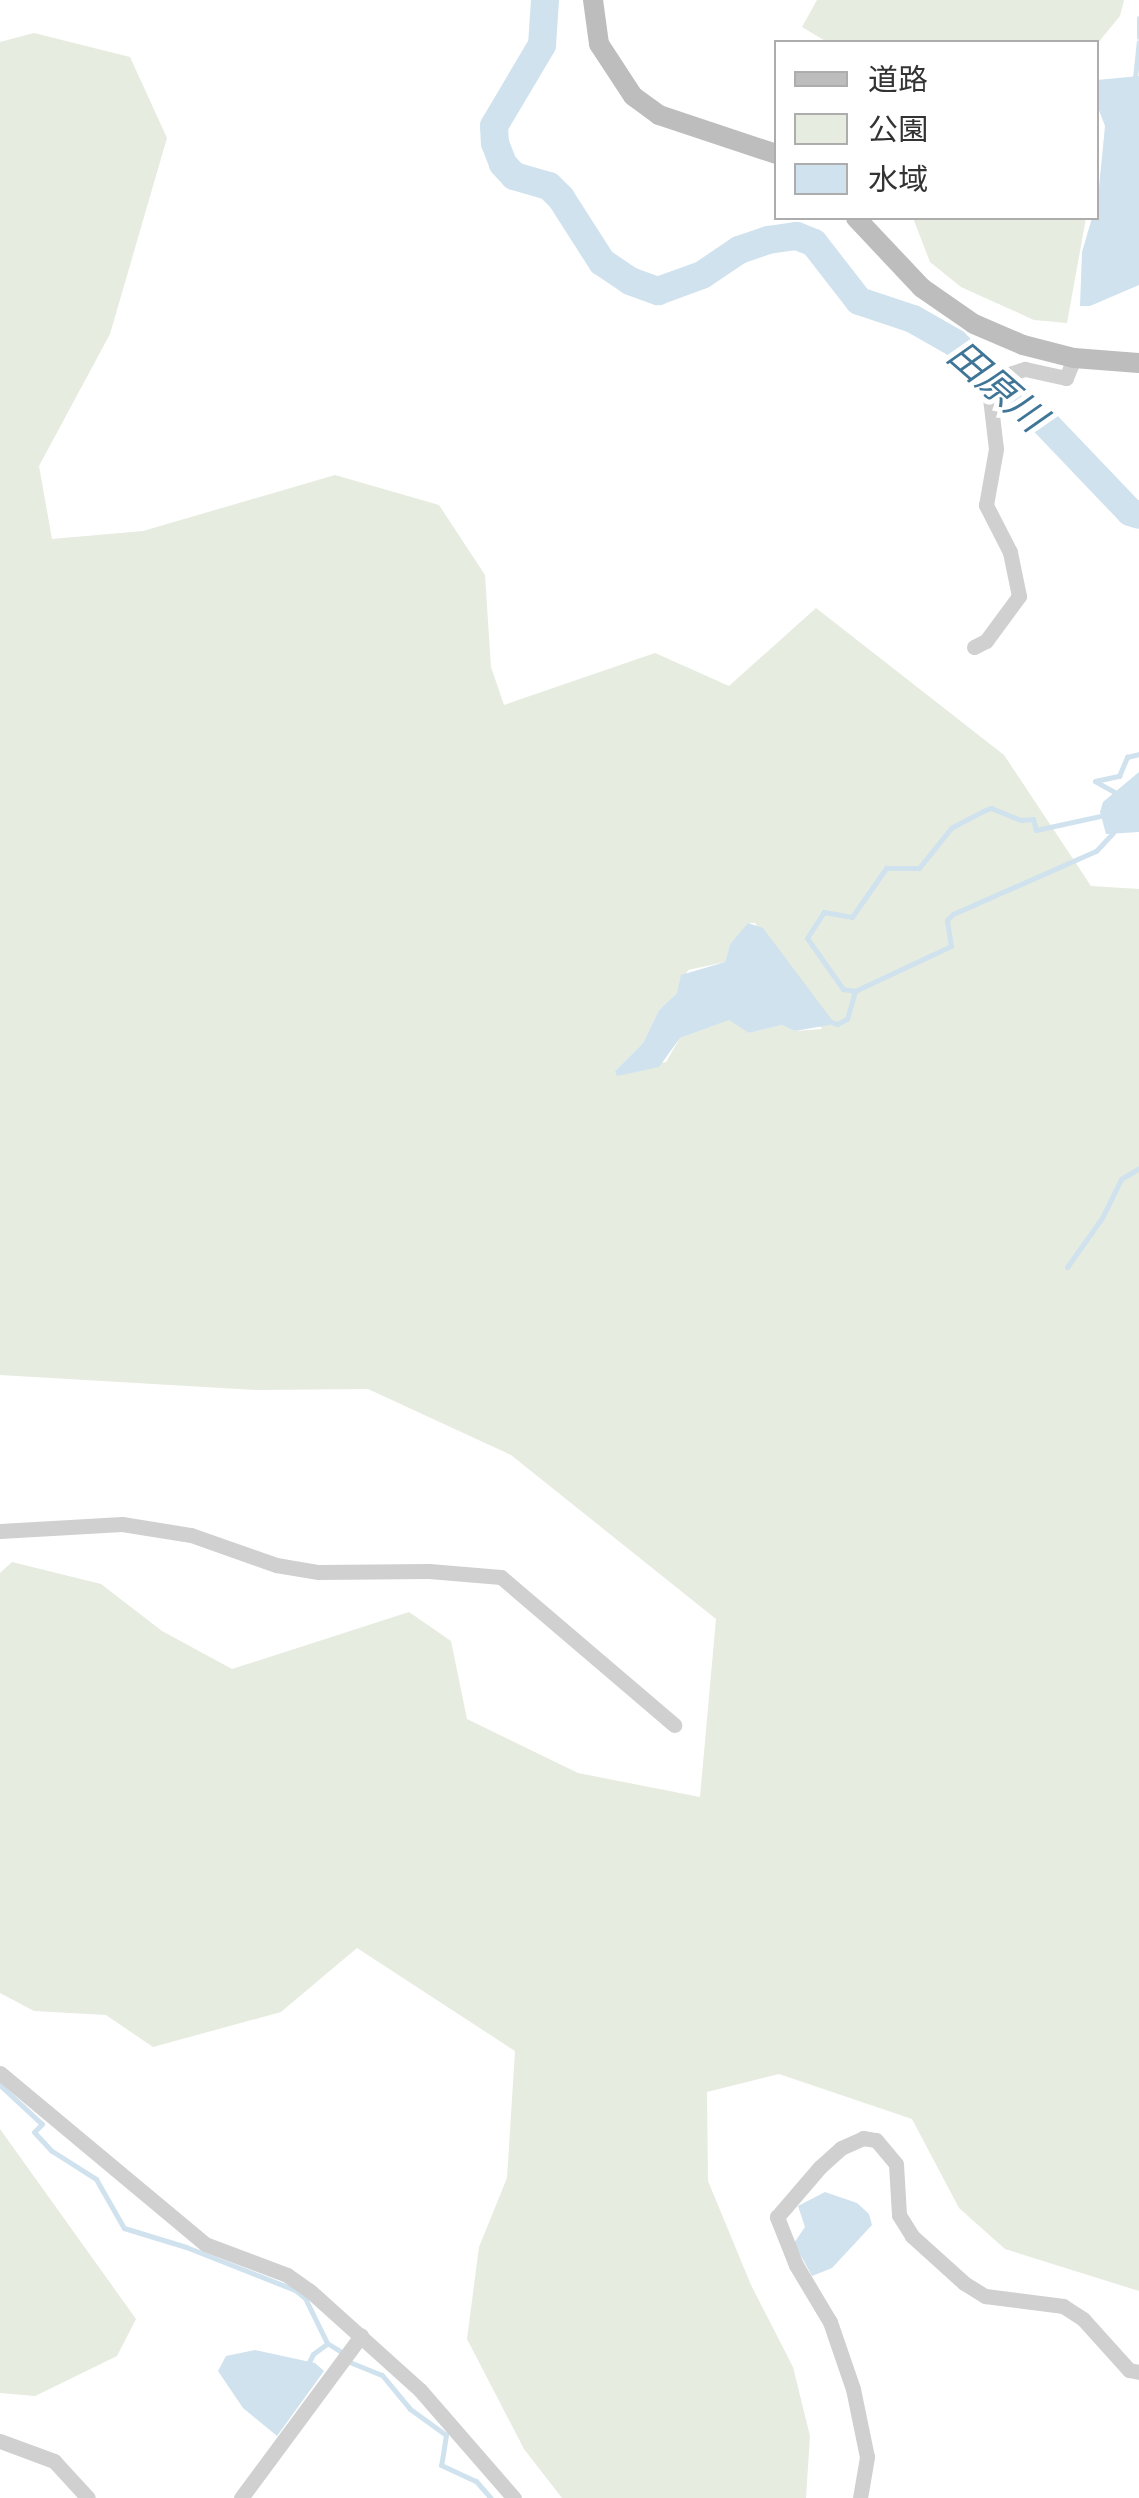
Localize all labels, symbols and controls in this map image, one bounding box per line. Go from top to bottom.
legend [774,40,1099,220]
text: 道路 [868,58,928,101]
text: 公園 [868,108,928,151]
text: 水域 [868,158,928,201]
water label: 田原川 [939,331,1055,441]

